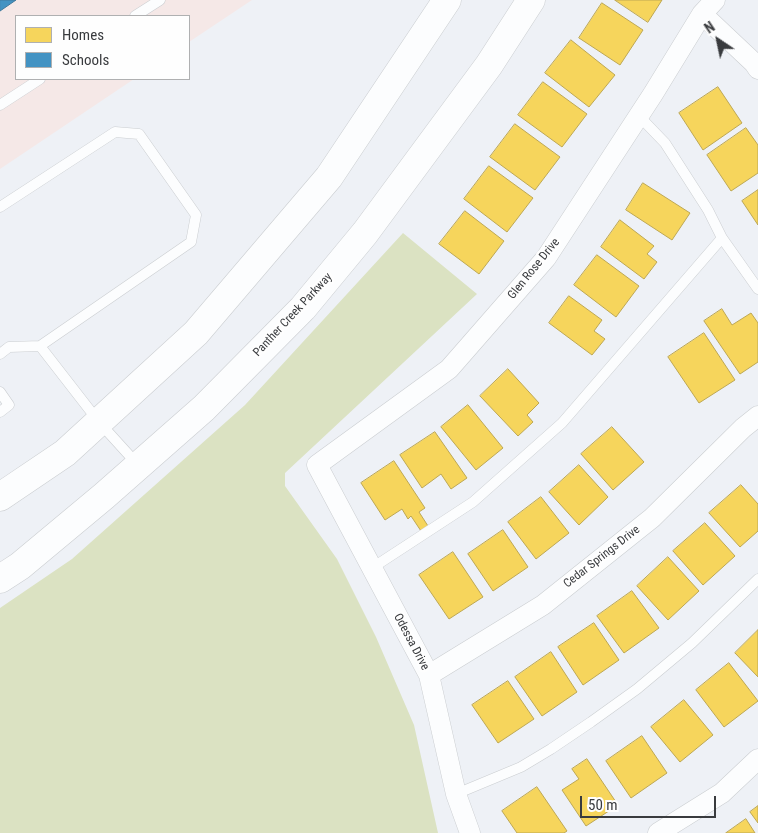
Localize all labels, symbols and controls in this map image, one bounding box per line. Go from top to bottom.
legend [15,15,190,80]
north arrow [693,15,743,65]
text: N [702,19,718,37]
text: Homes [62,26,104,44]
text: Schools [62,51,109,69]
street label: Glen Rose Drive [505,236,563,302]
street label: Panther Creek Parkway [251,270,335,360]
street label: Cedar Springs Drive [561,523,643,591]
street label: Odessa Drive [390,611,432,673]
scale bar [583,786,719,818]
text: 50 m [588,796,618,814]

